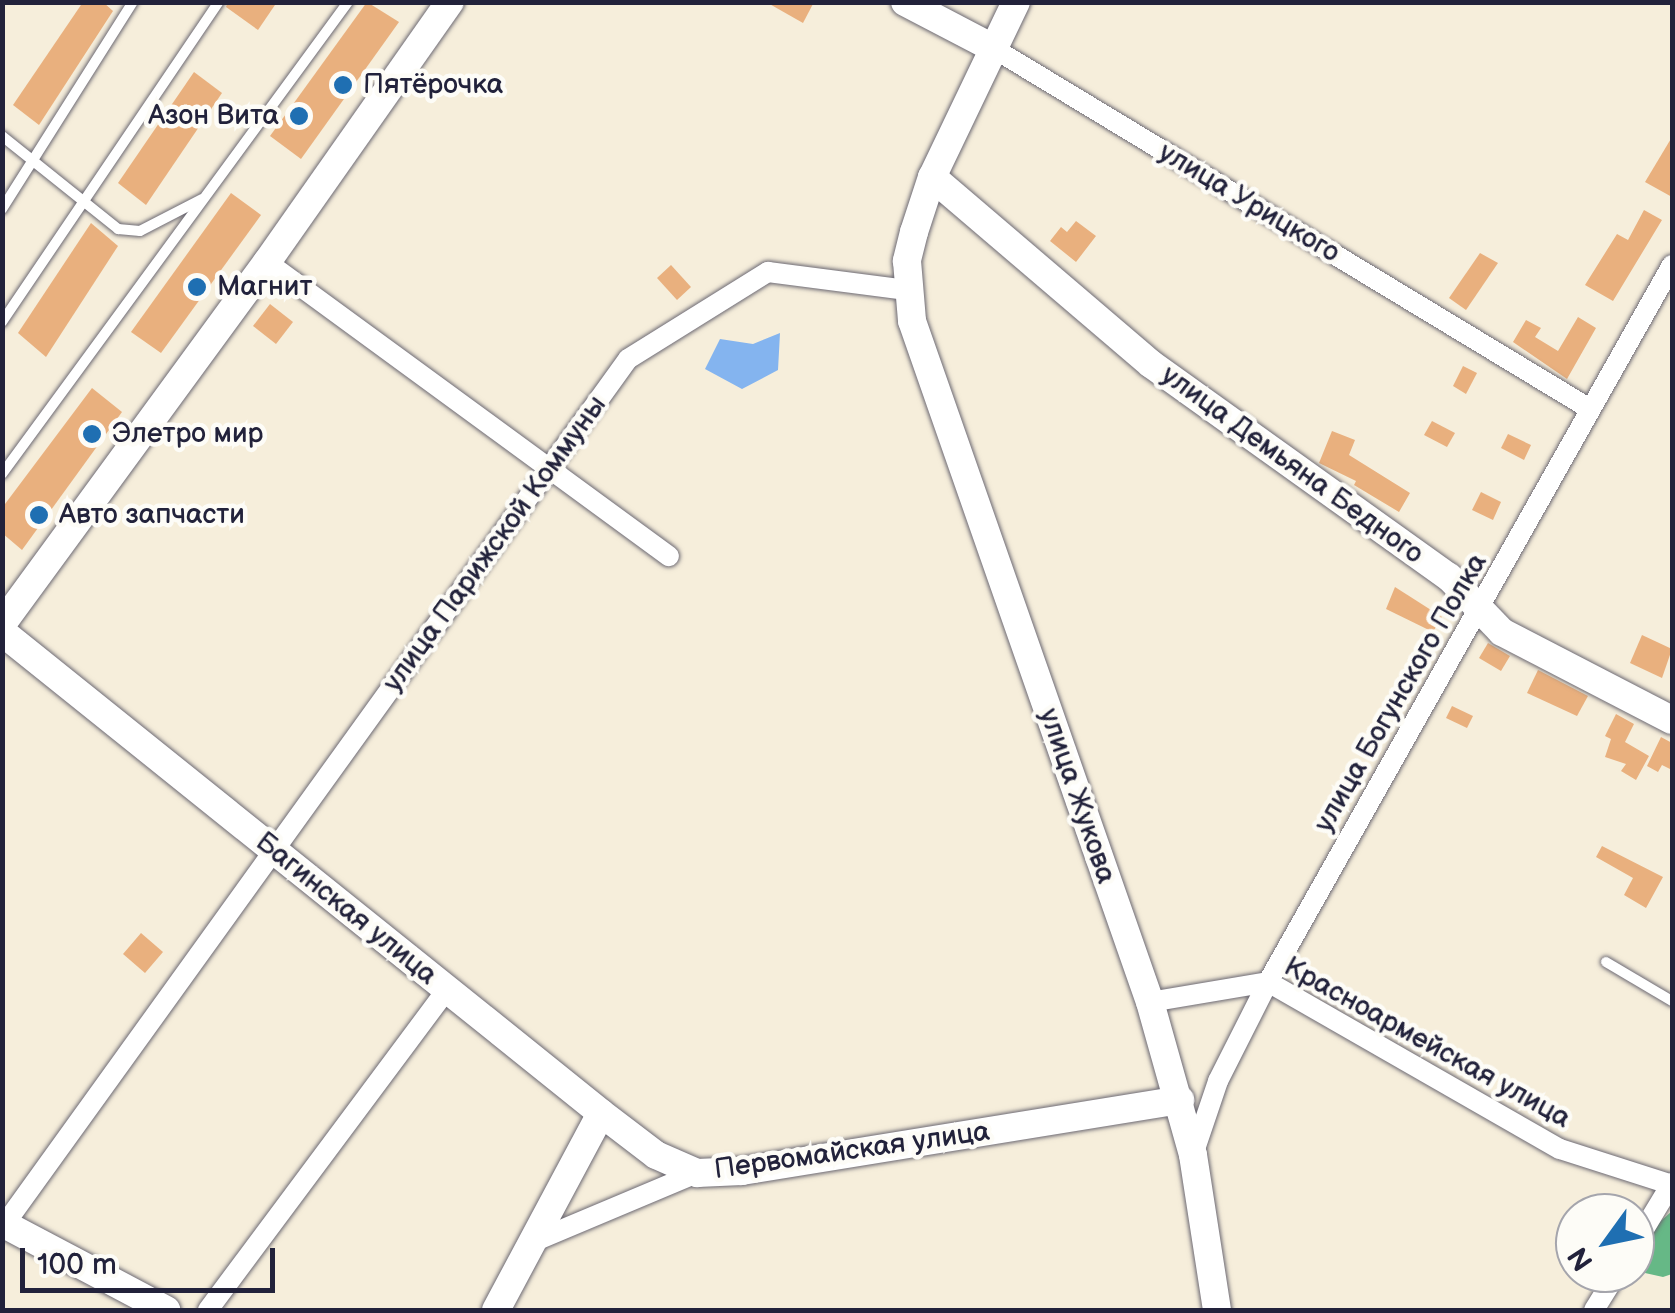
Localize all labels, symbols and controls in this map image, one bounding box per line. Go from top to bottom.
place label: Пятёрочка [363,68,503,102]
marker: Пятёрочка [332,74,354,96]
place label: Азон Вита [148,99,279,133]
marker: Азон Вита [288,105,310,127]
street label: улица Урицкого [1152,136,1346,270]
place label: Магнит [217,270,312,304]
marker: Магнит [186,276,208,298]
street label: улица Демьяна Бедного [1154,359,1430,571]
street label: улица Парижской Коммуны [376,389,614,699]
place label: Элетро мир [112,417,263,451]
marker: Элетро мир [81,423,103,445]
place label: Авто запчасти [59,498,245,532]
marker: Авто запчасти [28,504,50,526]
street label: улица Богунского Полка [1307,548,1495,838]
street label: улица Жукова [1031,704,1123,888]
street label: Багинская улица [249,826,443,992]
street label: Красноармейская улица [1278,950,1576,1136]
street label: Первомайская улица [712,1115,992,1187]
north arrow [1555,1193,1655,1293]
scale bar [25,1228,280,1290]
text: N [1562,1241,1601,1276]
text: 100 m [37,1247,117,1283]

